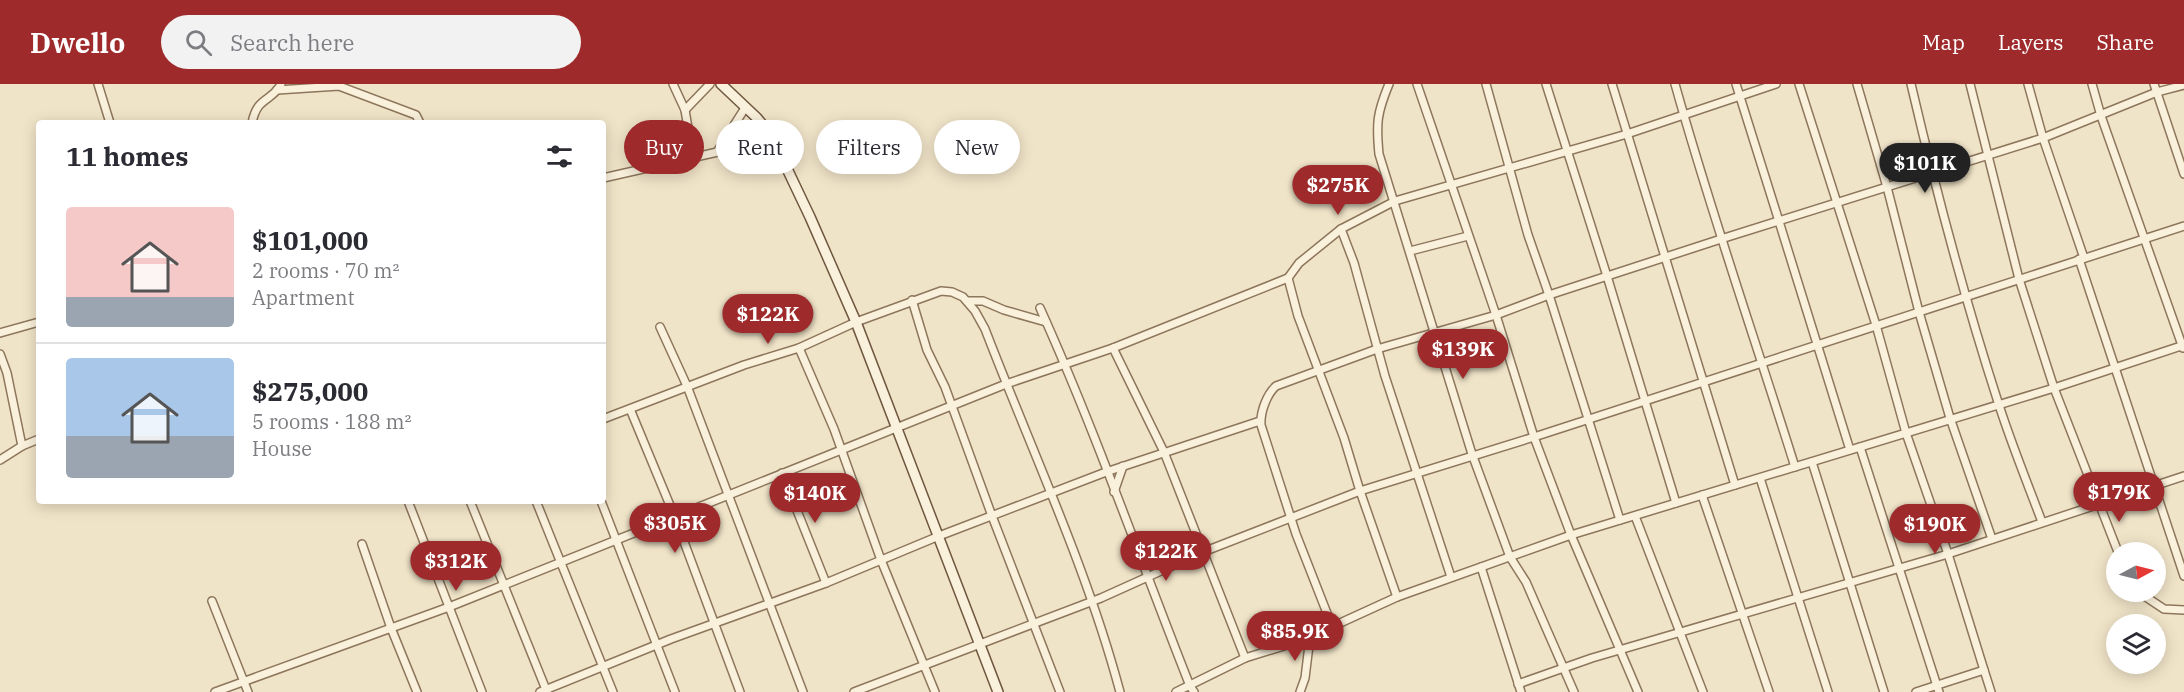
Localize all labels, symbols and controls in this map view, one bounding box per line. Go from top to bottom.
search box [161,15,581,69]
text: Dwello [30,24,125,61]
icon: search [182,26,215,59]
text: Search here [230,28,354,57]
text: Map [1922,28,1965,56]
text: Layers [1998,28,2064,56]
text: Share [2097,28,2154,56]
chip: Buy [624,120,704,174]
chip: Rent [716,120,804,174]
chip: Filters [816,120,922,174]
chip: New [934,120,1020,174]
text: 11 homes [66,139,188,173]
icon: filters [543,140,576,173]
pin: $101K [1883,143,1967,194]
text: $101K [1893,149,1957,176]
pin: $275K [1296,165,1380,216]
text: $275K [1306,171,1370,198]
text: $101,000 [252,223,368,257]
icon: home [114,231,186,303]
text: 2 rooms · 70 m² [252,257,399,284]
text: Apartment [252,284,355,311]
pin: $122K [726,294,810,345]
text: $122K [736,300,800,327]
pin: $139K [1421,329,1505,380]
text: $139K [1431,335,1495,362]
text: $275,000 [252,374,368,408]
icon: home [114,382,186,454]
text: 5 rooms · 188 m² [252,408,411,435]
text: House [252,435,312,462]
pin: $179K [2077,472,2161,523]
pin: $140K [773,473,857,524]
text: $179K [2087,478,2151,505]
text: $140K [783,479,847,506]
pin: $305K [633,503,717,554]
pin: $190K [1893,504,1977,555]
text: $305K [643,509,707,536]
text: $190K [1903,510,1967,537]
pin: $122K [1124,531,1208,582]
text: $122K [1134,537,1198,564]
pin: $312K [414,541,498,592]
north arrow [2106,542,2166,602]
map controls [2106,542,2166,674]
text: $312K [424,547,488,574]
pin: $85.9K [1246,611,1344,662]
button: layers [2106,614,2166,674]
text: $85.9K [1261,617,1329,644]

